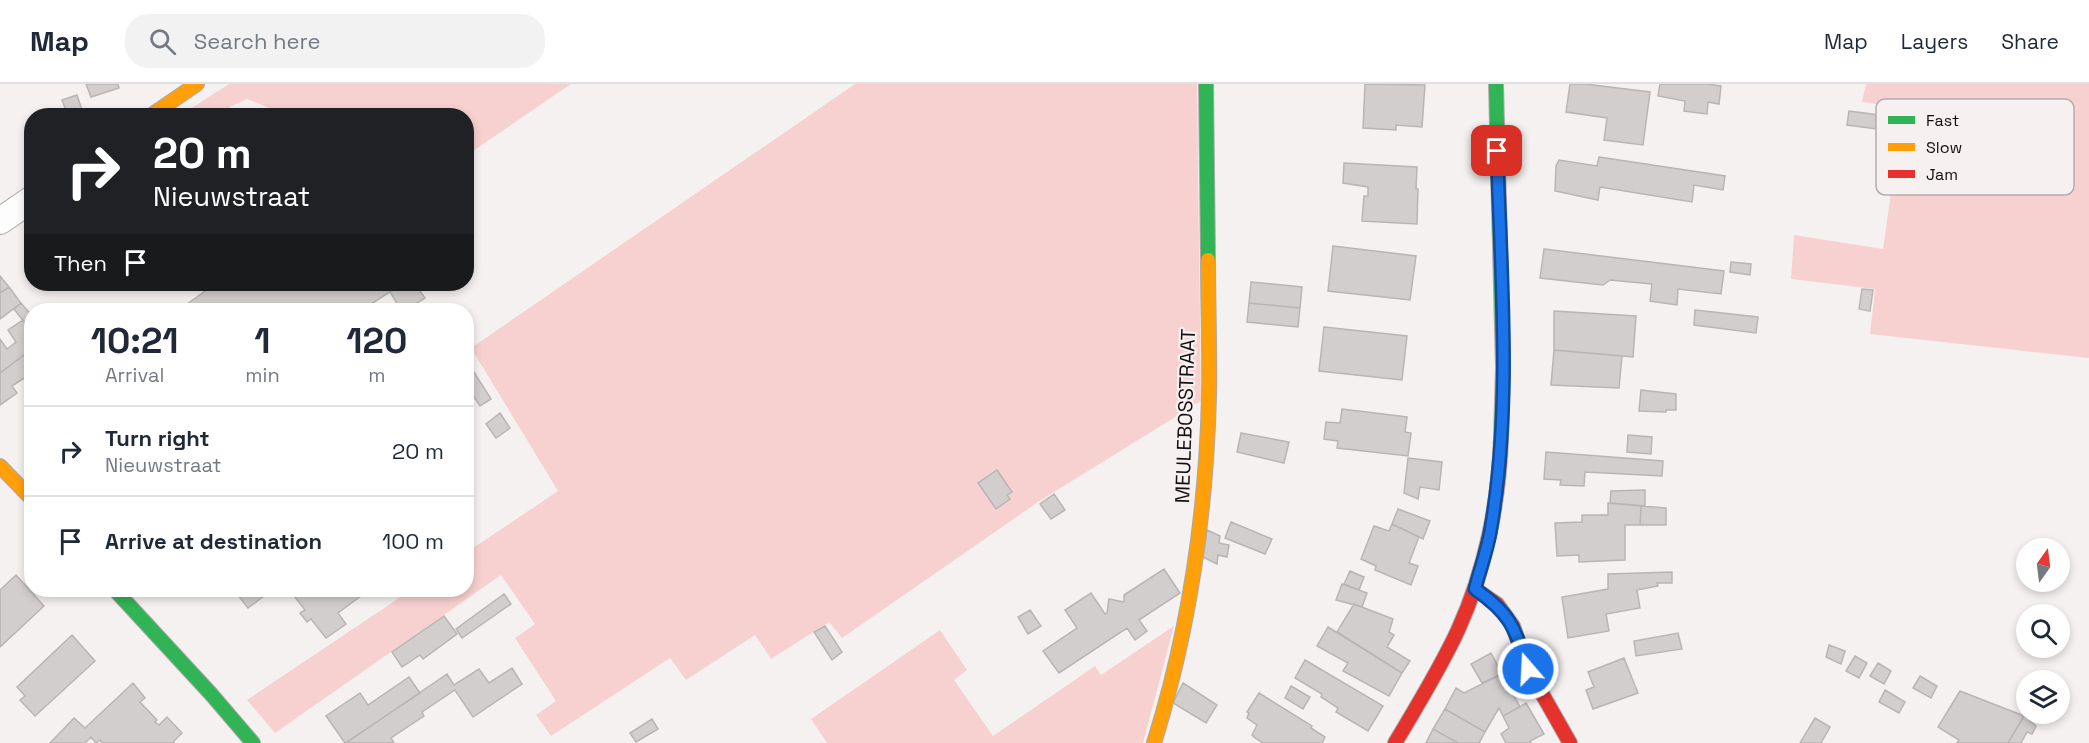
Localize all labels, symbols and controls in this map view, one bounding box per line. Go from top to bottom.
search box [125,14,545,68]
text: Map [30,23,89,59]
icon: search [146,25,179,58]
text: Search here [194,27,321,55]
text: Map [1824,28,1868,55]
text: Layers [1901,28,1968,55]
text: Share [2001,28,2059,55]
legend [1876,99,2074,195]
text: Fast [1926,110,1959,131]
pin [1471,125,1522,176]
text: 20 m [153,127,252,180]
icon: right [54,132,132,210]
icon: arrive [1480,134,1513,167]
text: Slow [1926,137,1962,158]
text: Jam [1926,164,1958,185]
text: Nieuwstraat [153,179,310,214]
icon: arrive [119,246,152,279]
text: Then [54,249,107,277]
text: 10:21 [91,318,179,364]
text: 1 [254,318,271,364]
text: 120 [346,318,407,364]
street label: MEULEBOSSTRAAT [1169,328,1201,504]
text: Arrival [105,362,164,388]
text: min [245,362,280,388]
text: m [368,362,385,388]
text: Turn right [105,424,210,452]
icon: right [54,435,87,468]
text: 20 m [392,437,444,465]
text: Nieuwstraat [105,452,221,478]
icon: arrive [54,525,87,558]
text: Arrive at destination [105,527,322,555]
text: 100 m [382,527,444,555]
north arrow [2016,538,2070,592]
map controls [2016,538,2070,724]
button: search [2016,604,2070,658]
position arrow [1496,637,1560,701]
button: layers [2016,670,2070,724]

